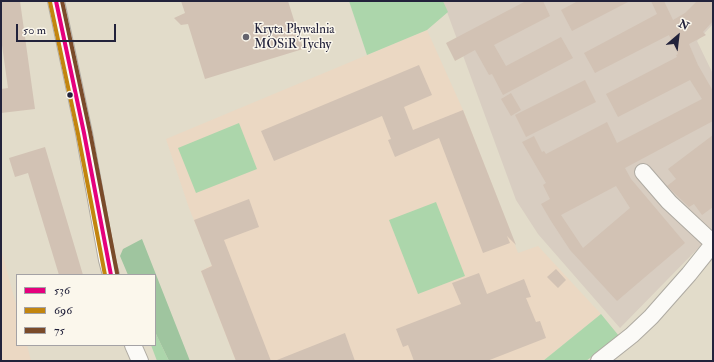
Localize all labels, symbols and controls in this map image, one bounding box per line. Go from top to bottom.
scale bar [18,16,118,42]
north arrow [658,16,698,56]
text: N [676,17,691,33]
place label: Kryta Pływalnia MOSiR Tychy [254,22,335,53]
text: 50 m [23,23,46,38]
marker: Kryta Pływalnia MOSiR Tychy [241,32,251,42]
unlabelled marker [65,90,75,100]
legend [16,274,156,346]
text: 536 [54,283,70,298]
text: 696 [54,303,72,318]
text: 75 [54,323,65,338]

